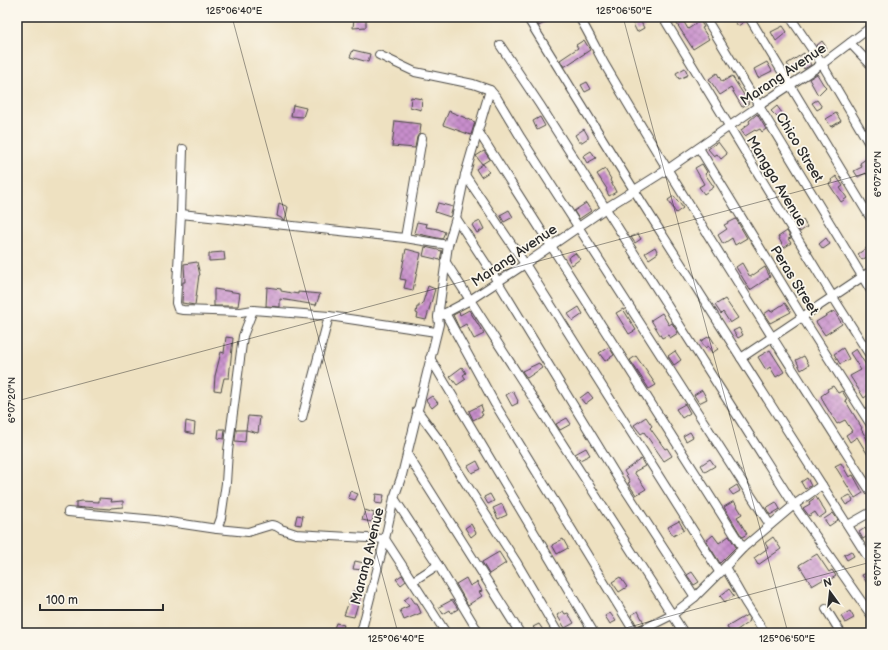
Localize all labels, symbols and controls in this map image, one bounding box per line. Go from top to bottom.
text: 125°06'40"E [206,5,263,17]
text: 125°06'50"E [596,5,652,17]
street label: Marang Avenue [737,40,829,109]
street label: Chico Street [772,109,827,186]
street label: Mangga Avenue [743,133,810,230]
text: 6°07'20"N [872,151,884,197]
street label: Marang Avenue [468,221,560,290]
street label: Peras Street [767,243,823,318]
text: 6°07'20"N [6,377,18,423]
street label: Marang Avenue [347,506,388,606]
text: 6°07'10"N [872,542,884,586]
north arrow [810,572,850,612]
text: N [822,575,833,590]
scale bar [40,586,163,612]
text: 100 m [46,593,78,608]
text: 125°06'40"E [368,633,425,645]
text: 125°06'50"E [759,633,815,645]

